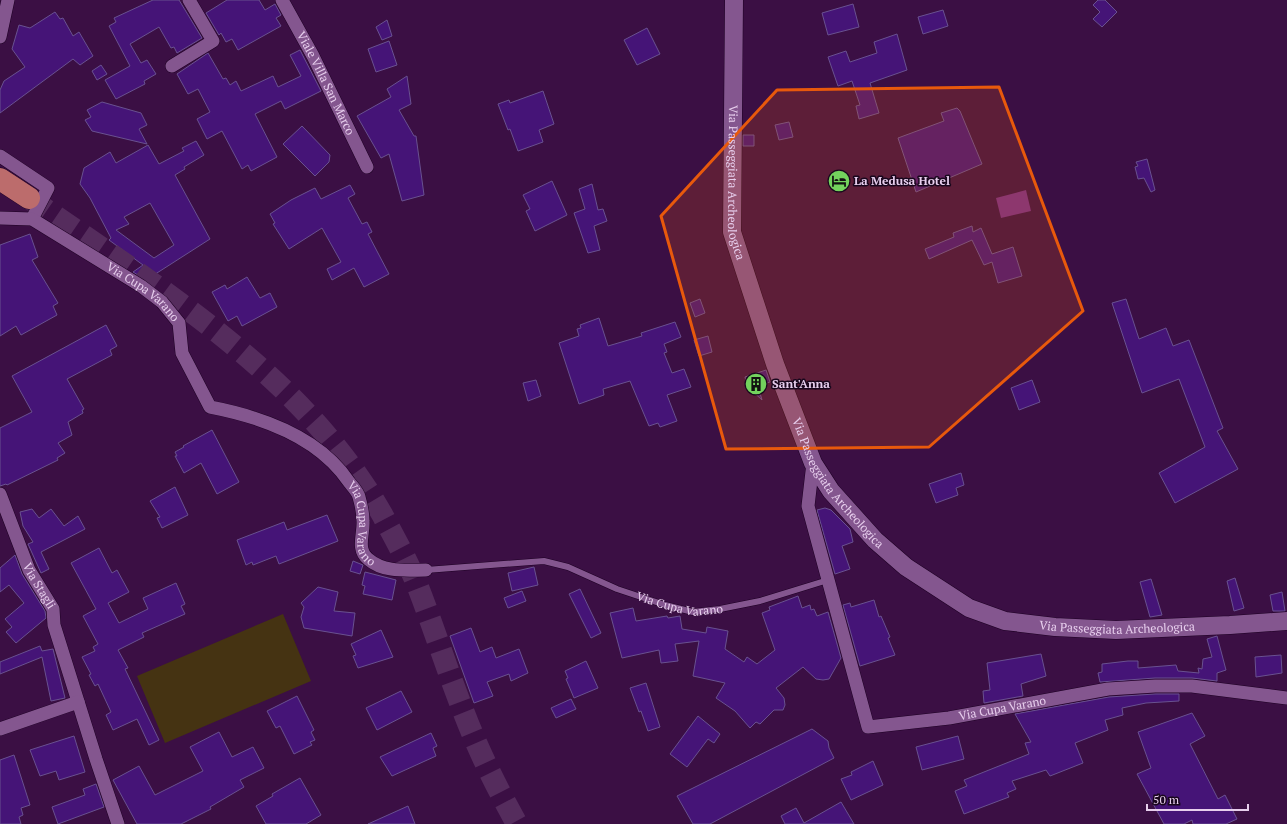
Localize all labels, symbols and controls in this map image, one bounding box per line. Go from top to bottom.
street label: Viale Villa San Marco [294,29,358,138]
street label: Via Passeggiata Archeologica [725,105,749,262]
hotel icon: La Medusa Hotel [826,168,852,194]
place label: La Medusa Hotel [854,173,950,188]
street label: Via Cupa Varano [104,259,183,325]
building icon: Sant'Anna [743,371,769,397]
place label: Sant'Anna [772,376,830,391]
street label: Via Passeggiata Archeologica [789,415,887,551]
street label: Via Cupa Varano [344,478,379,569]
street label: Via Stagli [20,561,59,612]
street label: Via Cupa Varano [635,588,724,619]
street label: Via Passeggiata Archeologica [1038,617,1195,637]
street label: Via Cupa Varano [957,692,1048,723]
scale bar [1147,786,1248,812]
text: 50 m [1153,792,1180,807]

